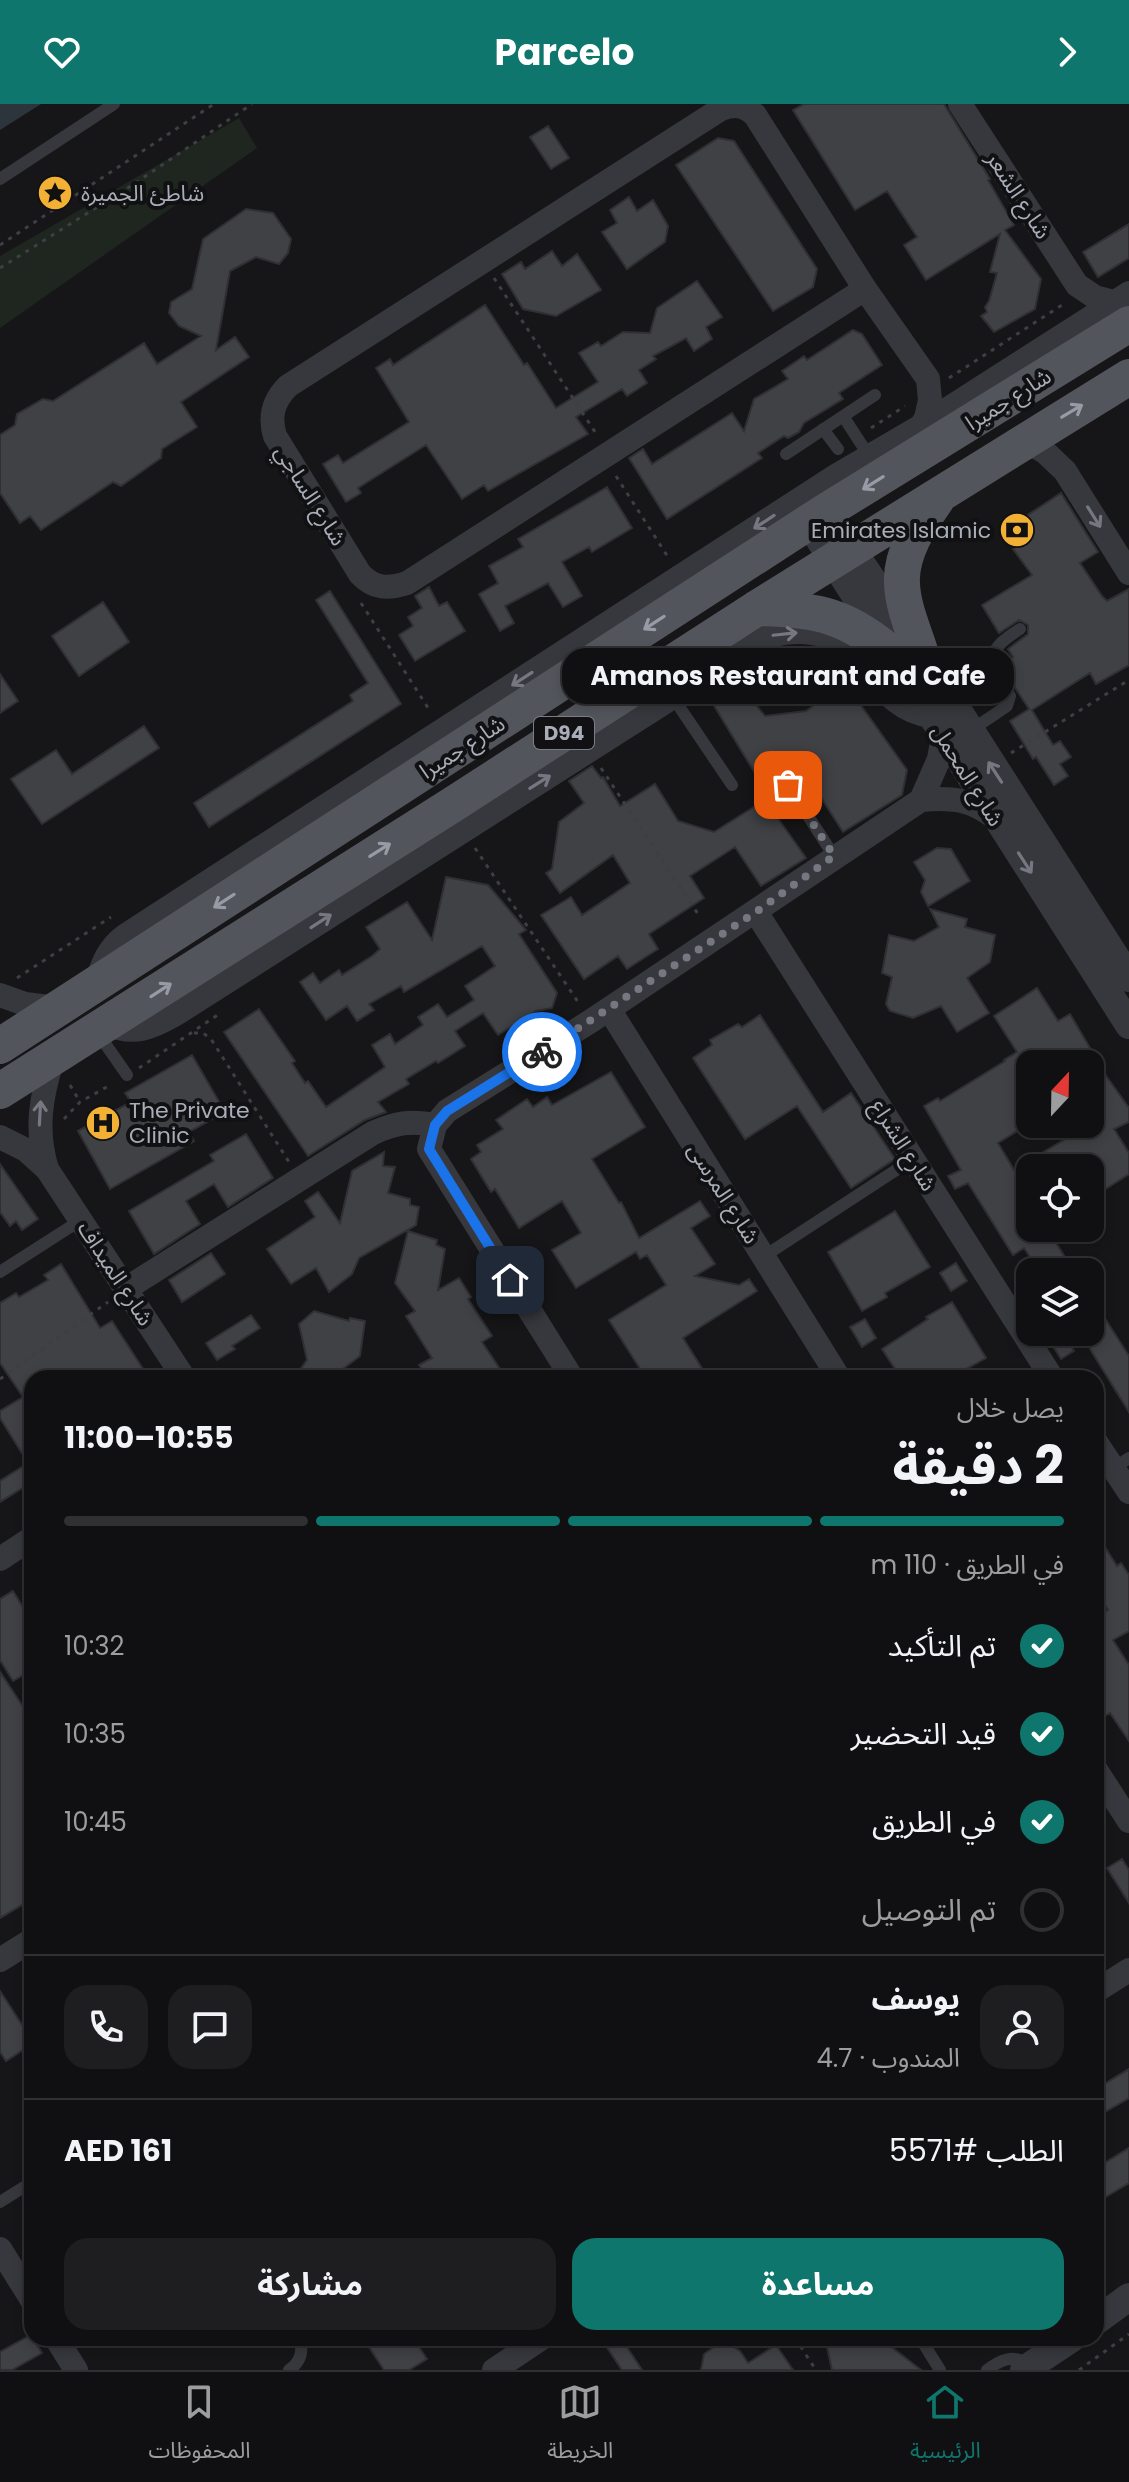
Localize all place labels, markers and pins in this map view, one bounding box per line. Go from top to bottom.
place icon: شاطئ الجميرة [36,174,74,212]
place label: شاطئ الجميرة [81,178,204,209]
bank icon: Emirates Islamic [998,511,1036,549]
place label: Emirates Islamic [811,515,991,546]
callout: Amanos Restaurant and Cafe [562,649,1014,705]
pin [754,751,822,819]
place label: The Private Clinic [129,1095,250,1151]
hospital icon: The Private Clinic [84,1104,122,1142]
pin [476,1246,544,1314]

